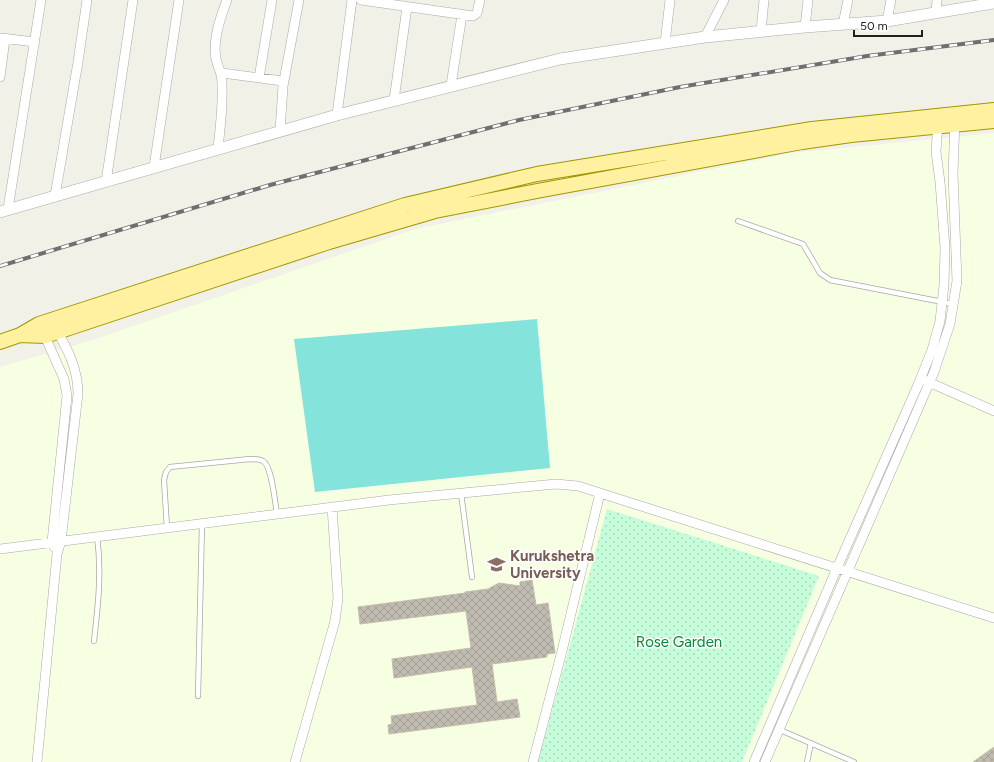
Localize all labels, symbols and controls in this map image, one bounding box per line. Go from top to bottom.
scale bar [854,12,922,38]
text: 50 m [860,19,888,33]
place label: Kurukshetra University [510,547,594,582]
school or university icon: Kurukshetra University [487,555,507,575]
park label: Rose Garden [636,633,722,651]

